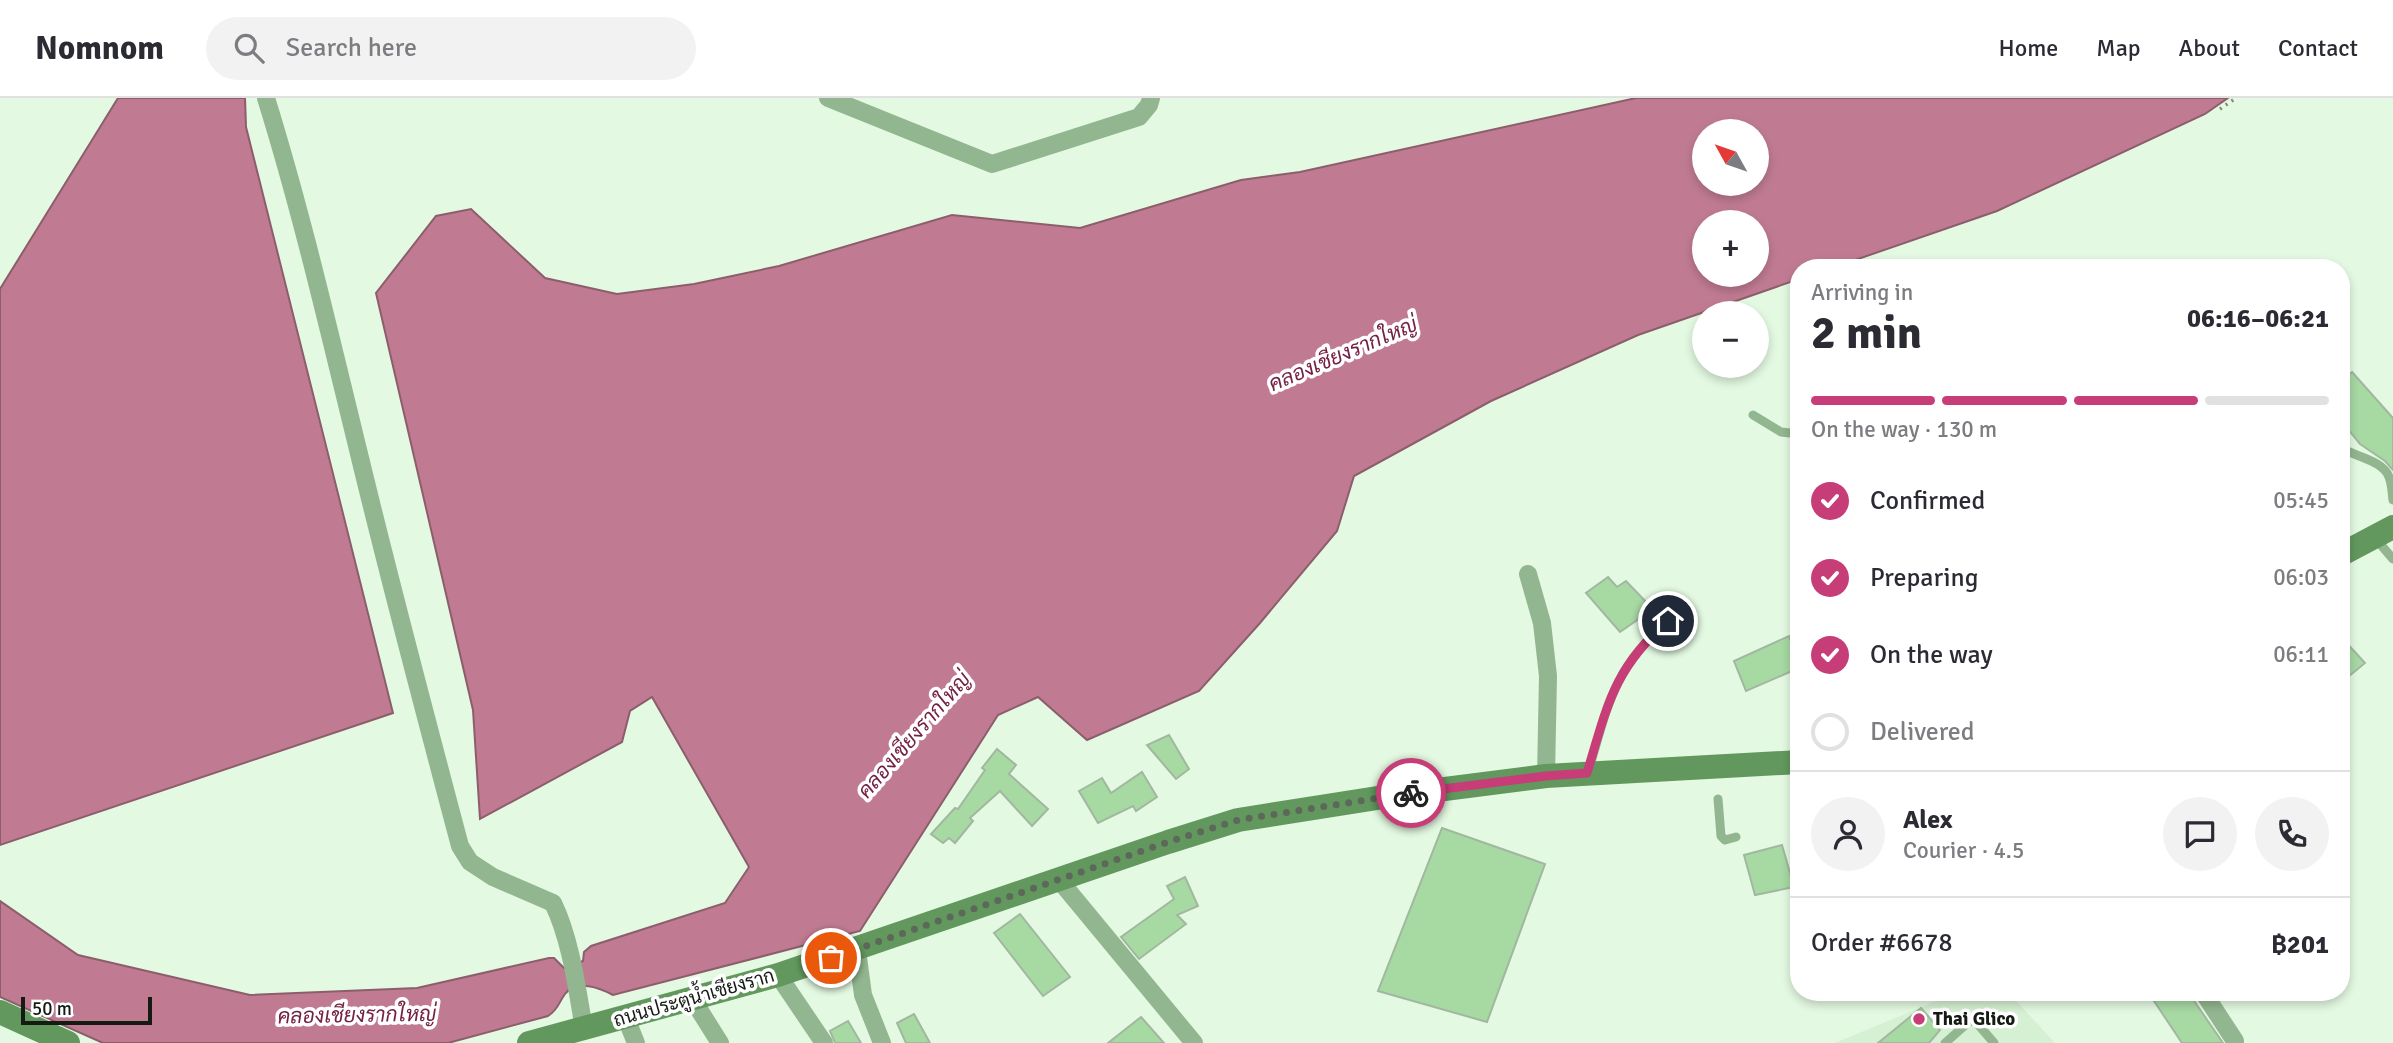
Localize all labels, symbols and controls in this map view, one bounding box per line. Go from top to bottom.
search box [206,17,696,80]
text: Nomnom [35,28,164,69]
icon: search [230,29,268,67]
text: Search here [286,32,417,64]
text: Home [1998,33,2058,63]
text: Map [2096,33,2141,63]
text: About [2179,33,2240,63]
text: Contact [2278,33,2358,63]
north arrow [1692,119,1769,196]
map controls [1692,119,1769,378]
button: + [1692,210,1769,287]
text: Arriving in [1811,278,1913,307]
button: − [1692,301,1769,378]
text: 06:16–06:21 [2187,303,2329,335]
text: 2 min [1811,305,1922,361]
water label: คลองเชียงรากใหญ่ [1265,311,1422,397]
text: On the way · 130 m [1811,415,1997,444]
icon: check [1811,482,1849,520]
text: Confirmed [1870,485,1985,517]
text: 05:45 [2273,486,2329,515]
icon: check [1811,559,1849,597]
text: Preparing [1870,562,1978,594]
text: 06:03 [2273,563,2329,592]
pin [1638,591,1698,651]
icon: home [1649,602,1687,640]
icon: check [1811,636,1849,674]
text: On the way [1870,639,1993,671]
text: 06:11 [2273,640,2329,669]
water label: คลองเชียงรากใหญ่ [852,666,977,803]
text: Delivered [1870,716,1975,748]
courier [1376,758,1446,828]
icon: bike [1392,774,1430,812]
button: person [1811,797,1885,871]
button: chat [2163,797,2237,871]
button: phone [2255,797,2329,871]
text: Alex [1903,804,1953,836]
text: Courier · 4.5 [1903,836,2024,865]
text: Order #6678 [1811,927,1952,959]
pin [801,928,861,988]
text: ฿201 [2271,929,2329,961]
icon: bag [812,939,850,977]
street label: ถนนประตูน้ำเชียงราก [610,960,777,1033]
scale bar [21,994,152,1026]
text: 50 m [32,997,72,1021]
water label: คลองเชียงรากใหญ่ [277,1001,438,1029]
place label: Thai Glico [1933,1007,2015,1031]
marker: Thai Glico [1911,1011,1927,1027]

